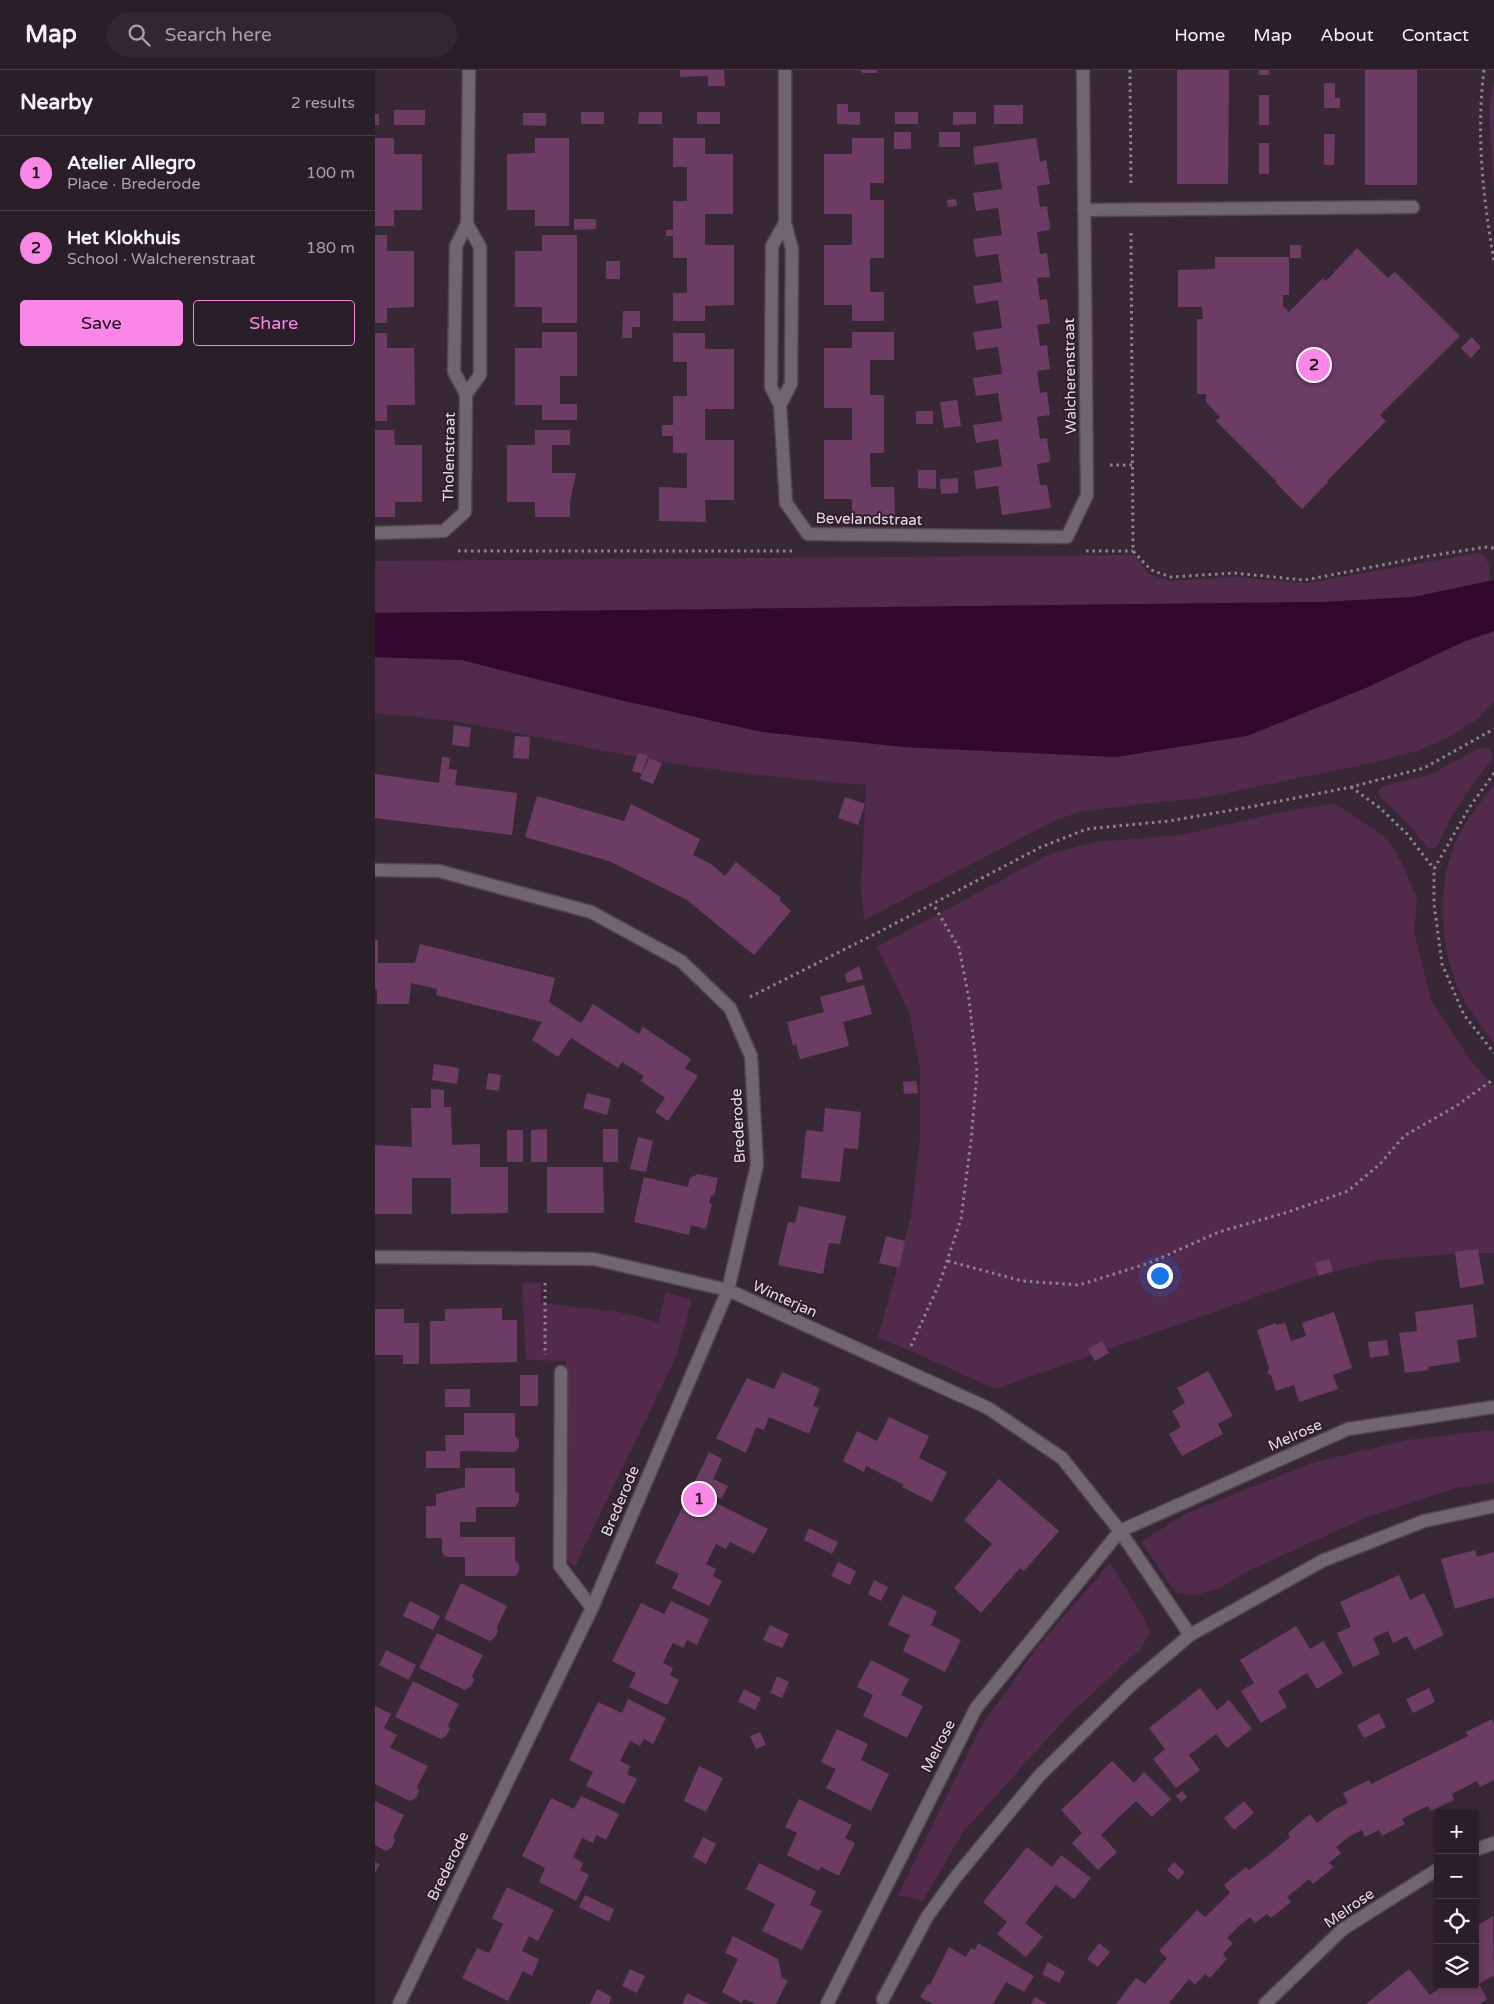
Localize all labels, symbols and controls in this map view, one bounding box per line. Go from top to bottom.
search box [107,12,457,57]
text: Map [25,20,77,49]
icon: search [125,21,153,49]
text: Search here [165,24,272,46]
text: Home [1174,24,1225,46]
text: Map [1253,24,1292,46]
text: About [1320,24,1374,46]
text: Contact [1402,24,1469,46]
text: Nearby [20,90,93,115]
text: 2 results [291,93,355,113]
text: Atelier Allegro [67,152,196,174]
text: 1 [31,163,41,183]
text: 100 m [306,163,355,183]
text: Place · Brederode [67,174,200,194]
text: Het Klokhuis [67,227,180,249]
text: 2 [31,238,41,258]
text: 180 m [306,238,355,258]
text: School · Walcherenstraat [67,249,255,269]
button: Save [20,300,183,346]
button: Share [193,300,355,346]
street label: Walcherenstraat [1060,317,1080,434]
pin: 2 [1298,346,1330,384]
street label: Tholenstraat [439,412,459,502]
street label: Bevelandstraat [815,509,923,529]
street label: Brederode [727,1088,749,1164]
your location [1147,1263,1173,1289]
street label: Winterjan [750,1277,820,1321]
street label: Melrose [1265,1415,1325,1455]
street label: Brederode [597,1463,643,1539]
pin: 1 [683,1480,715,1518]
street label: Melrose [917,1717,959,1775]
map controls [1434,1809,1479,1989]
button: + [1434,1809,1479,1854]
street label: Brederode [424,1828,472,1904]
button: − [1434,1854,1479,1899]
street label: Melrose [1321,1884,1377,1932]
button: locate [1434,1899,1479,1944]
button: layers [1434,1944,1479,1989]

